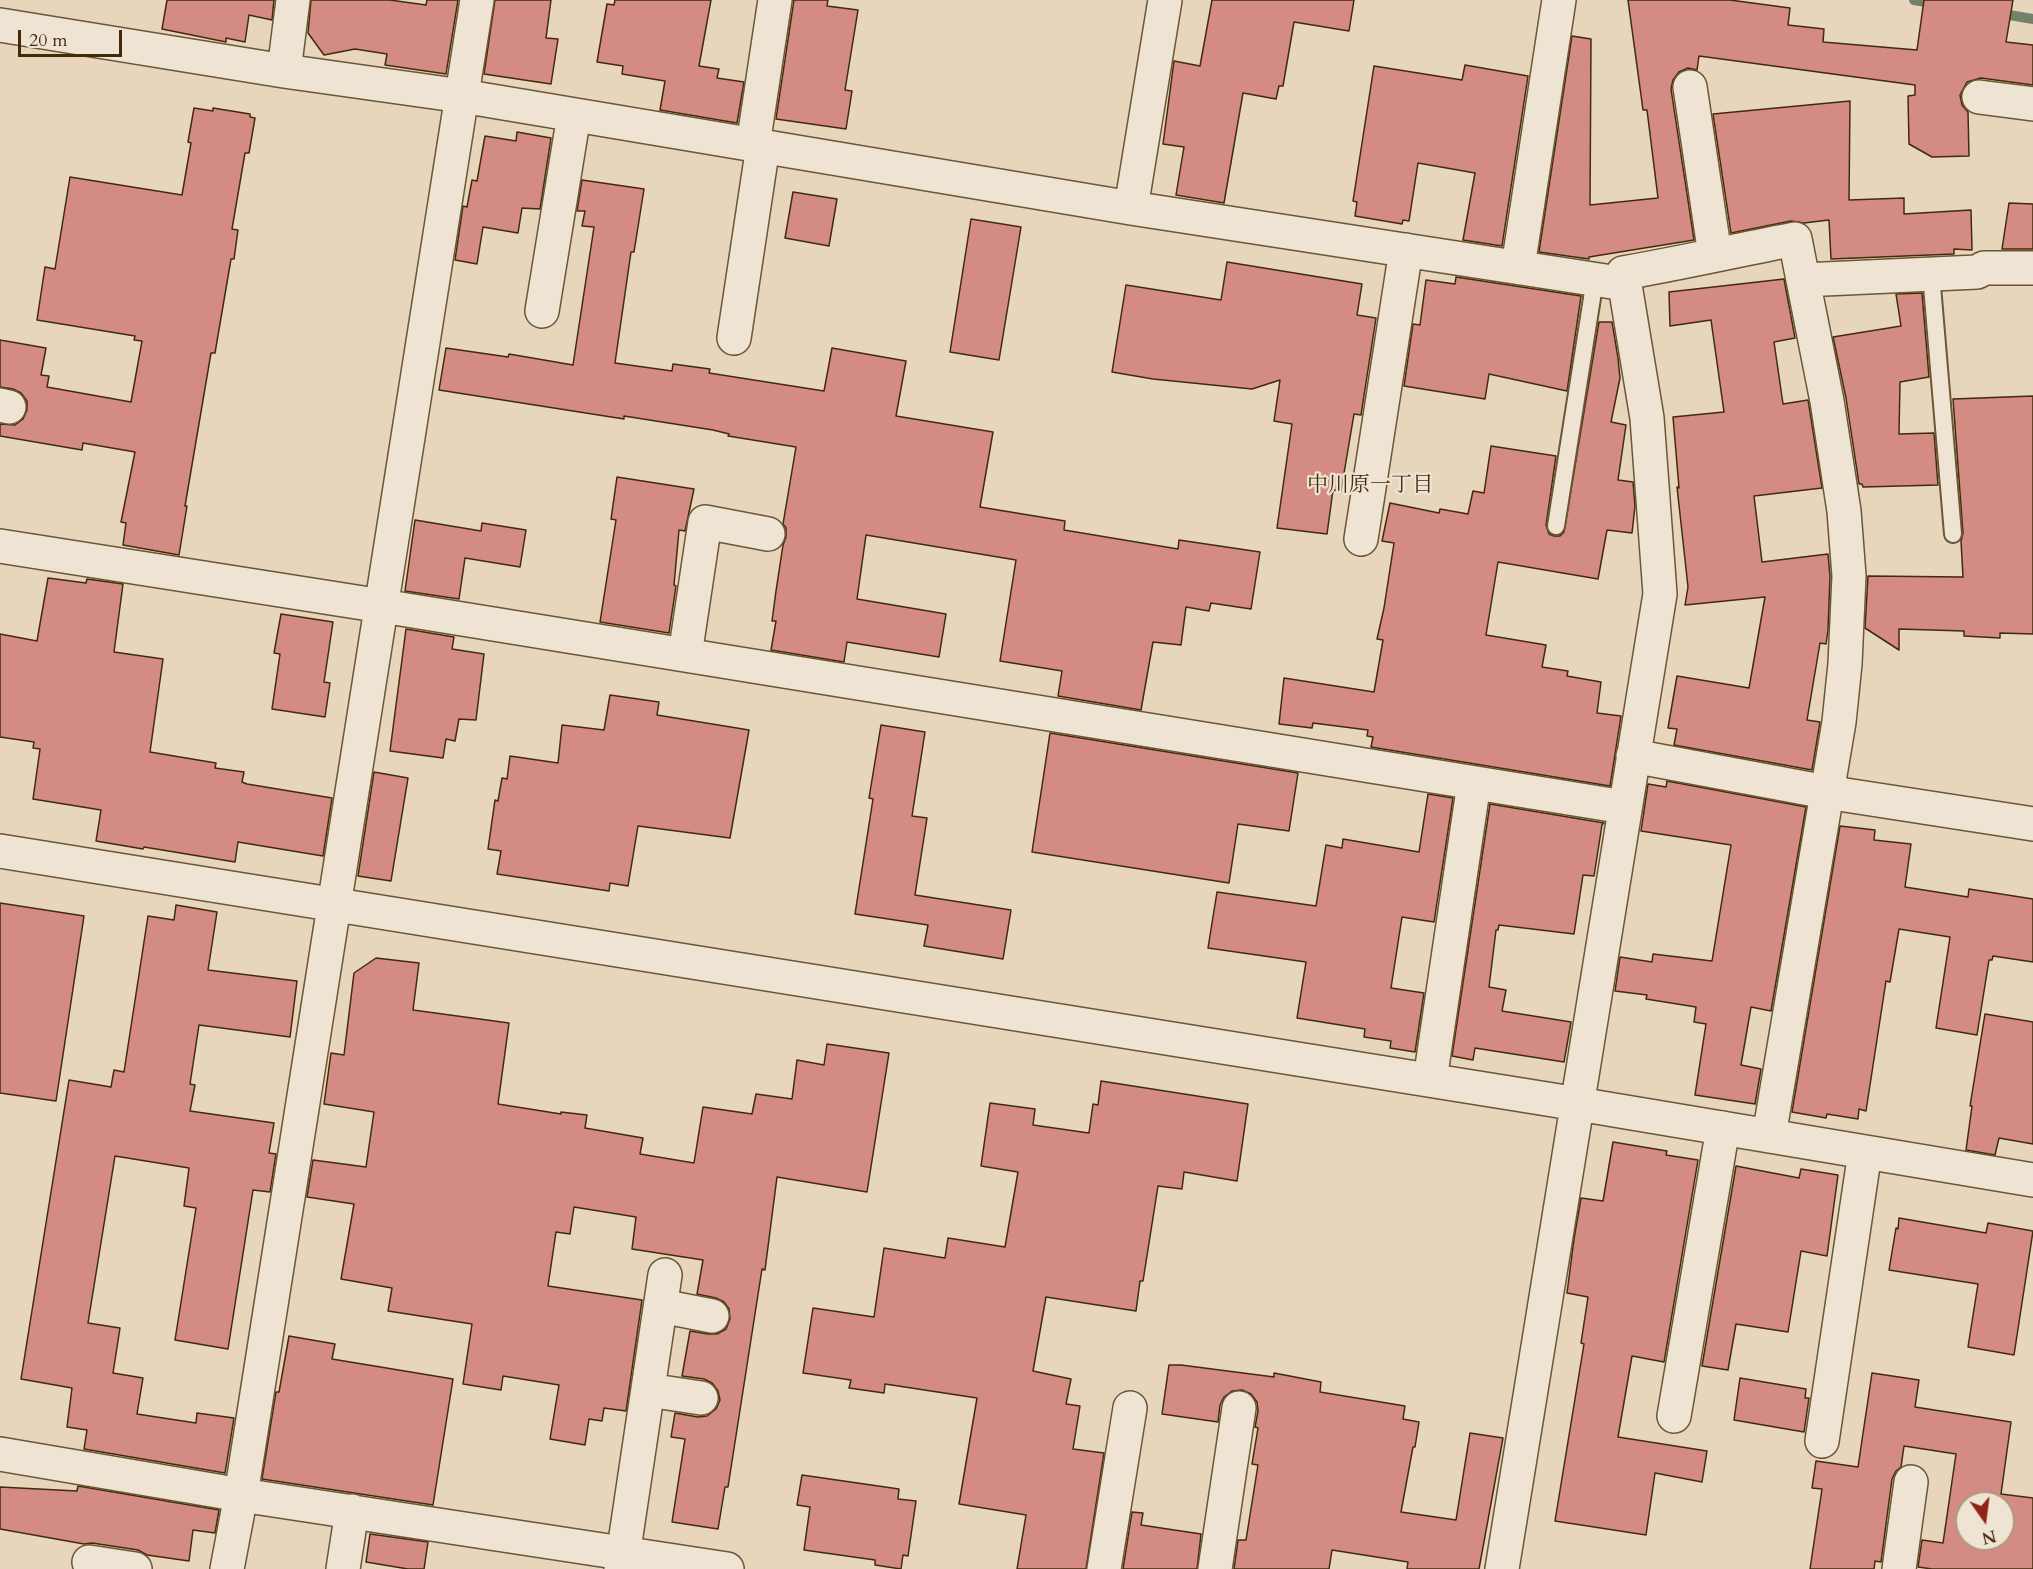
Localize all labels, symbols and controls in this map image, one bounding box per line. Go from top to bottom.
scale bar [21,18,124,56]
text: 20 m [29,28,68,53]
district label: 中川原一丁目 [1307,473,1433,499]
north arrow [1955,1491,2015,1551]
text: N [1979,1524,1998,1549]

